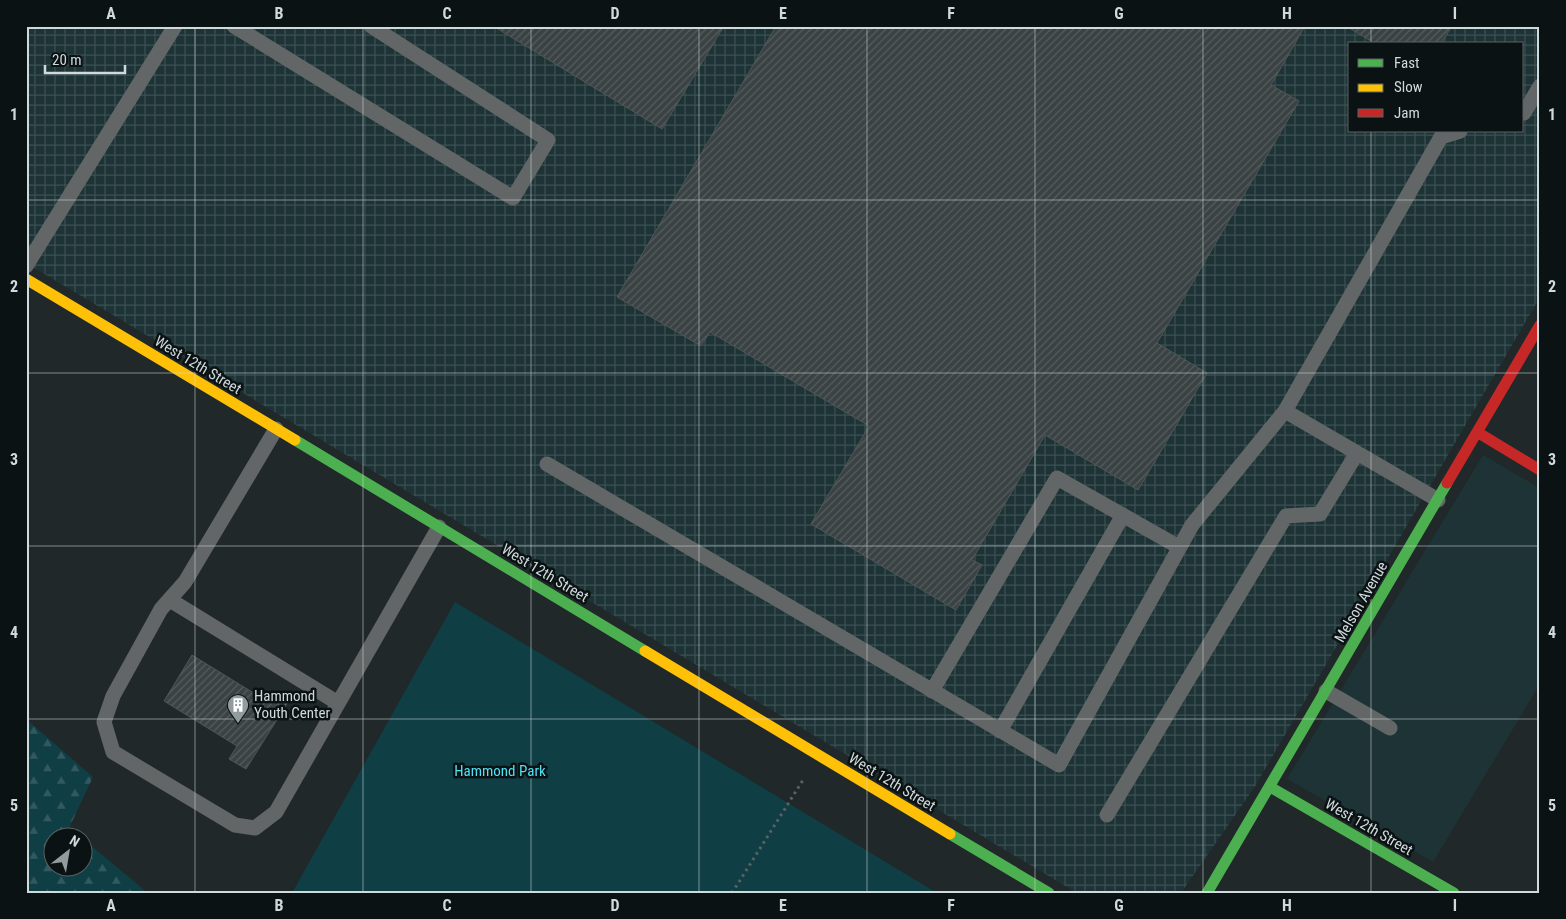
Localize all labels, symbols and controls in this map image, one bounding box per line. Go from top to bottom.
text: A [106,4,116,23]
text: B [275,4,284,23]
text: C [442,4,452,23]
text: D [610,4,620,23]
text: E [779,4,787,23]
text: F [947,4,955,23]
text: G [1114,4,1124,23]
text: H [1282,4,1292,23]
text: I [1453,4,1457,23]
scale bar [45,42,125,74]
legend [1348,42,1524,132]
text: 20 m [52,51,82,69]
text: Fast [1394,54,1419,72]
text: Slow [1394,78,1423,96]
text: Jam [1394,104,1420,122]
text: 1 [10,105,18,124]
text: 1 [1548,105,1556,124]
text: 2 [10,277,18,296]
text: 2 [1548,277,1556,296]
street label: West 12th Street [151,332,245,398]
text: 3 [10,450,18,469]
text: 3 [1548,450,1556,469]
street label: West 12th Street [498,540,592,606]
street label: Melson Avenue [1331,558,1391,646]
text: 4 [10,623,18,642]
text: 4 [1548,623,1556,642]
place label: Hammond Youth Center [254,687,331,722]
building icon: Hammond Youth Center [226,693,250,724]
street label: West 12th Street [845,749,939,815]
park label: Hammond Park [454,762,546,780]
street label: West 12th Street [1322,795,1416,859]
text: 5 [10,796,18,815]
text: 5 [1548,796,1556,815]
north arrow [42,826,92,876]
text: N [67,832,82,850]
text: A [106,896,116,915]
text: B [275,896,284,915]
text: C [442,896,452,915]
text: D [610,896,620,915]
text: E [779,896,787,915]
text: F [947,896,955,915]
text: G [1114,896,1124,915]
text: H [1282,896,1292,915]
text: I [1453,896,1457,915]

